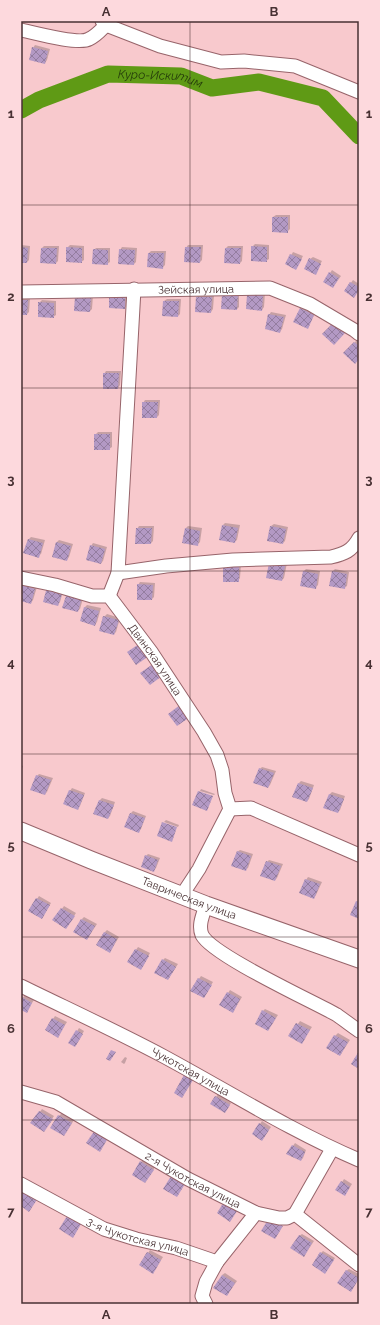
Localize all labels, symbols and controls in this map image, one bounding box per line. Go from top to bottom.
text: A [102,4,111,19]
text: B [270,4,279,19]
water label: Куро-Искитим [118,67,205,91]
text: 1 [8,106,15,121]
text: 1 [366,106,373,121]
street label: Зейская улица [158,283,234,297]
text: 2 [7,289,15,304]
text: 2 [365,289,373,304]
text: 3 [7,472,15,487]
text: 3 [365,472,373,487]
street label: Двинская улица [125,622,184,698]
text: 4 [7,655,15,670]
text: 4 [365,655,373,670]
text: 5 [7,838,15,853]
text: 5 [365,838,373,853]
street label: Таврическая улица [140,875,238,922]
text: 6 [7,1021,15,1036]
text: 6 [365,1021,373,1036]
street label: Чукотская улица [149,1045,232,1099]
street label: 2-я Чукотская улица [143,1149,243,1211]
text: 7 [7,1204,15,1219]
text: 7 [365,1204,373,1219]
street label: 3-я Чукотская улица [84,1215,191,1259]
text: A [102,1307,111,1322]
text: B [270,1307,279,1322]

